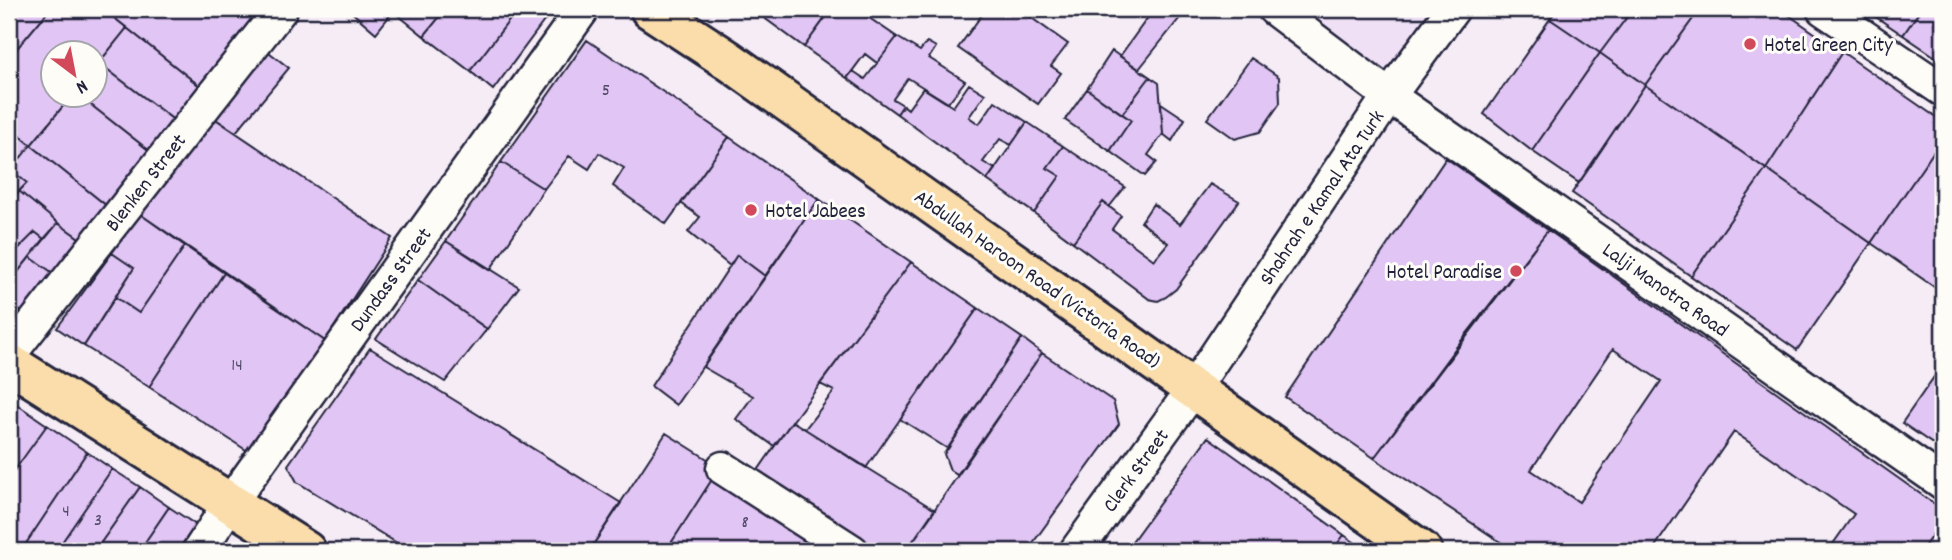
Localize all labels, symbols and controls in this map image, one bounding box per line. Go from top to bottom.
place label: Hotel Green City [1764,32,1893,62]
marker: Hotel Green City [1742,36,1758,52]
north arrow [38,38,108,108]
text: N [70,72,92,99]
house number: 5 [602,79,610,104]
street label: Shahrah e Kamal Ata Turk [1254,105,1393,292]
street label: Blenken Street [99,128,195,239]
street label: Abdullah Haroon Road (Victoria Road) [907,184,1166,377]
place label: Hotel Jabees [765,198,866,228]
marker: Hotel Jabees [743,202,759,218]
street label: Dundass Street [344,222,441,339]
street label: Lalji Manotra Road [1595,237,1734,346]
place label: Hotel Paradise [1386,259,1502,289]
marker: Hotel Paradise [1508,263,1524,279]
house number: 14 [231,354,243,379]
street label: Clerk Street [1097,424,1178,520]
house number: 4 [62,500,70,525]
house number: 3 [94,509,102,534]
house number: 8 [741,511,749,536]

